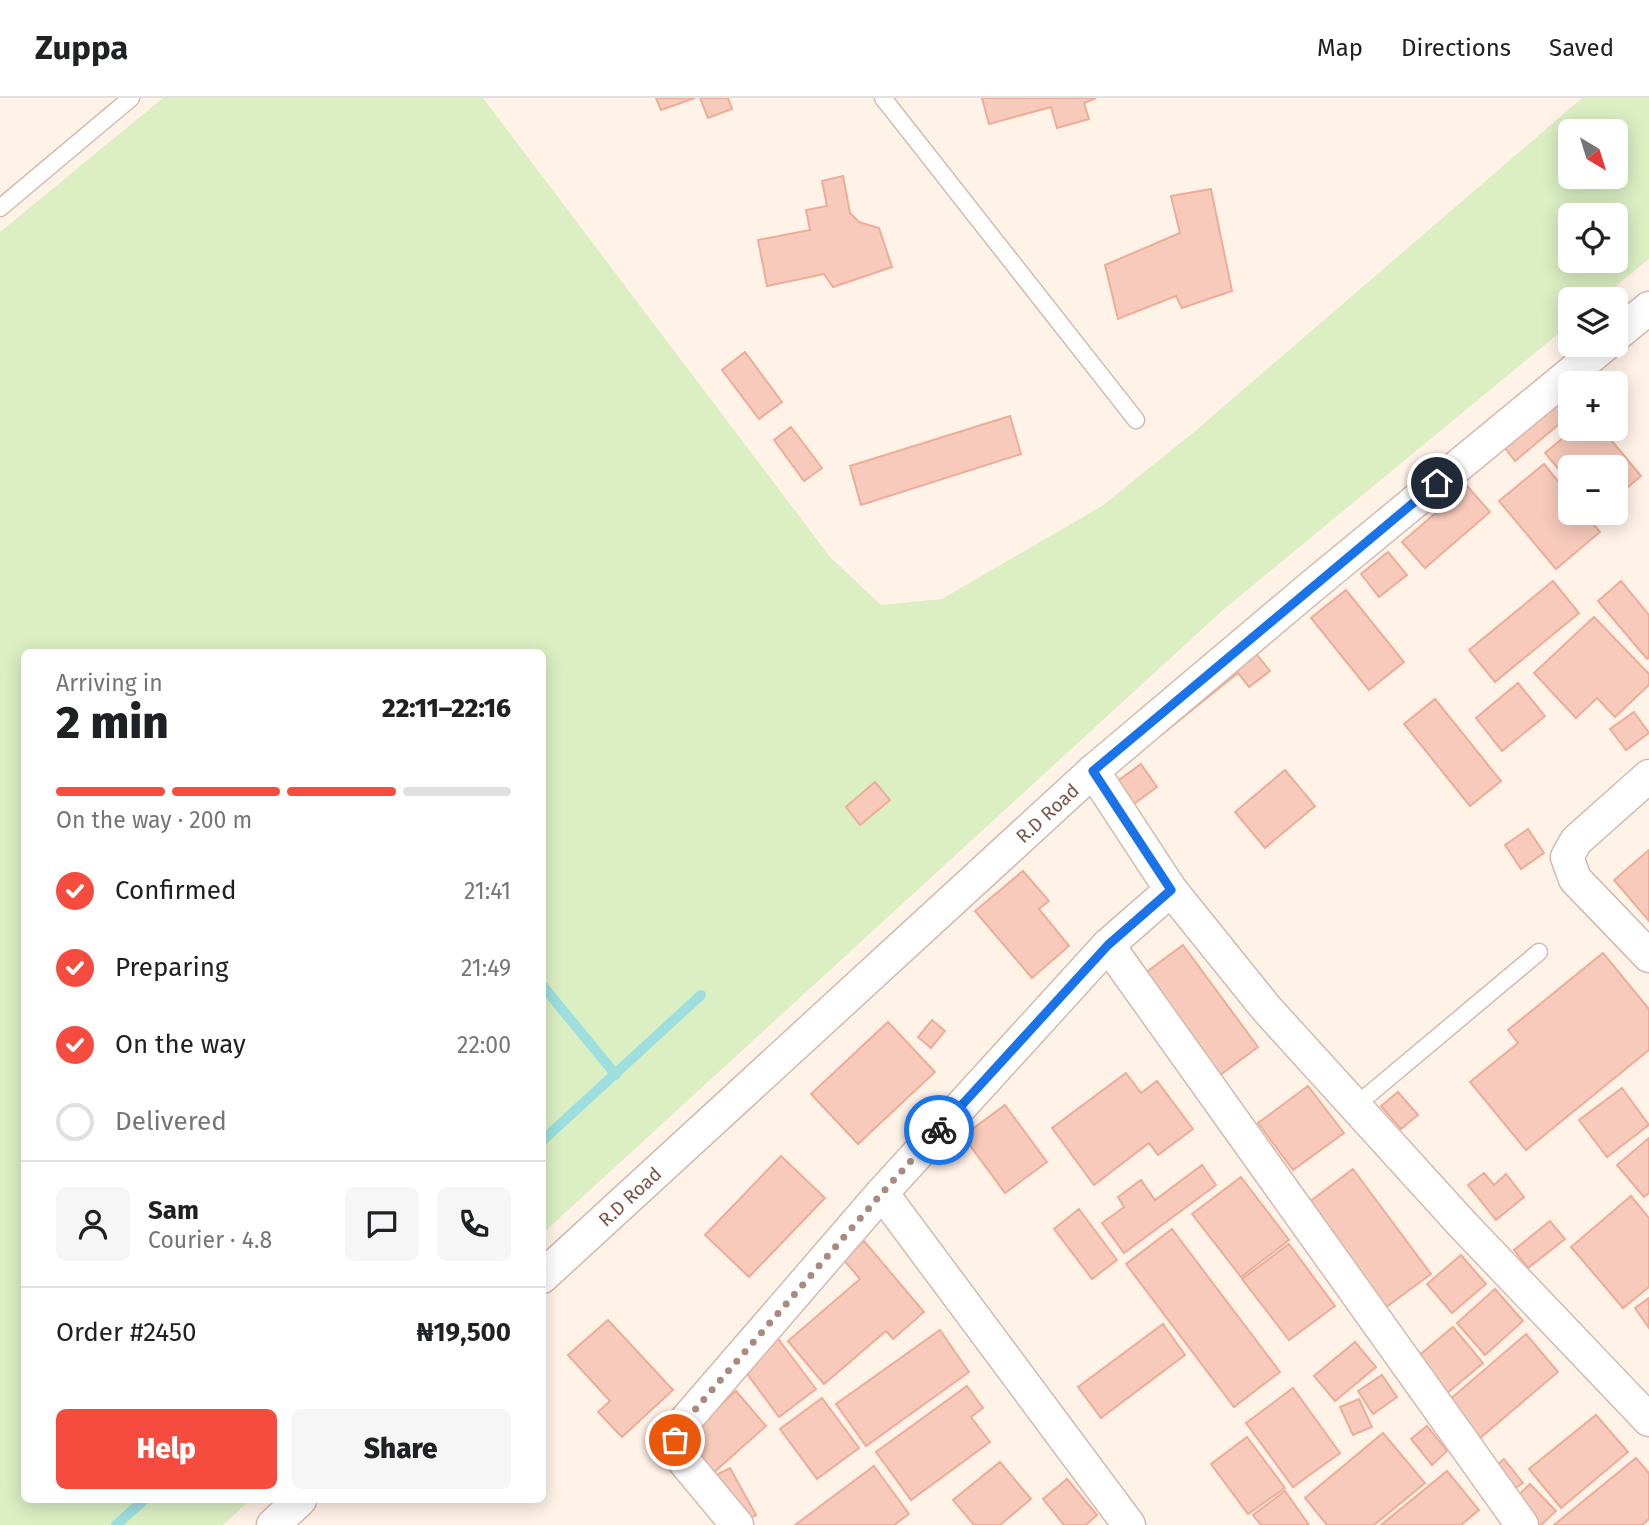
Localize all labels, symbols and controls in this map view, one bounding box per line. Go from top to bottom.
text: Zuppa [35,28,128,68]
text: Map [1317,34,1363,62]
text: Directions [1401,34,1511,62]
text: Saved [1549,34,1614,62]
north arrow [1558,119,1628,189]
map controls [1558,119,1628,525]
button: locate [1558,203,1628,273]
button: layers [1558,287,1628,357]
button: + [1558,371,1628,441]
pin [1407,453,1467,513]
button: − [1558,455,1628,525]
icon: home [1418,464,1456,502]
text: Arriving in [56,669,163,697]
text: 22:11–22:16 [382,693,511,724]
text: 2 min [56,695,169,750]
street label: R.D Road [1011,779,1084,848]
text: On the way · 200 m [56,806,252,834]
icon: check [56,872,94,910]
text: Confirmed [115,875,236,906]
text: 21:41 [464,877,511,905]
icon: check [56,949,94,987]
text: Preparing [115,952,228,983]
text: 21:49 [461,954,511,982]
icon: check [56,1026,94,1064]
text: On the way [115,1029,246,1060]
text: 22:00 [457,1031,511,1059]
courier [904,1095,974,1165]
text: Delivered [115,1106,227,1137]
icon: bike [920,1111,958,1149]
street label: R.D Road [594,1162,666,1231]
button: person [56,1187,130,1261]
button: chat [345,1187,419,1261]
button: phone [437,1187,511,1261]
text: Sam [148,1195,199,1226]
text: Courier · 4.8 [148,1226,272,1254]
text: Order #2450 [56,1317,196,1348]
text: ₦19,500 [416,1317,511,1348]
button: Help [56,1409,277,1489]
button: Share [291,1409,511,1489]
pin [645,1410,705,1470]
icon: bag [656,1421,694,1459]

